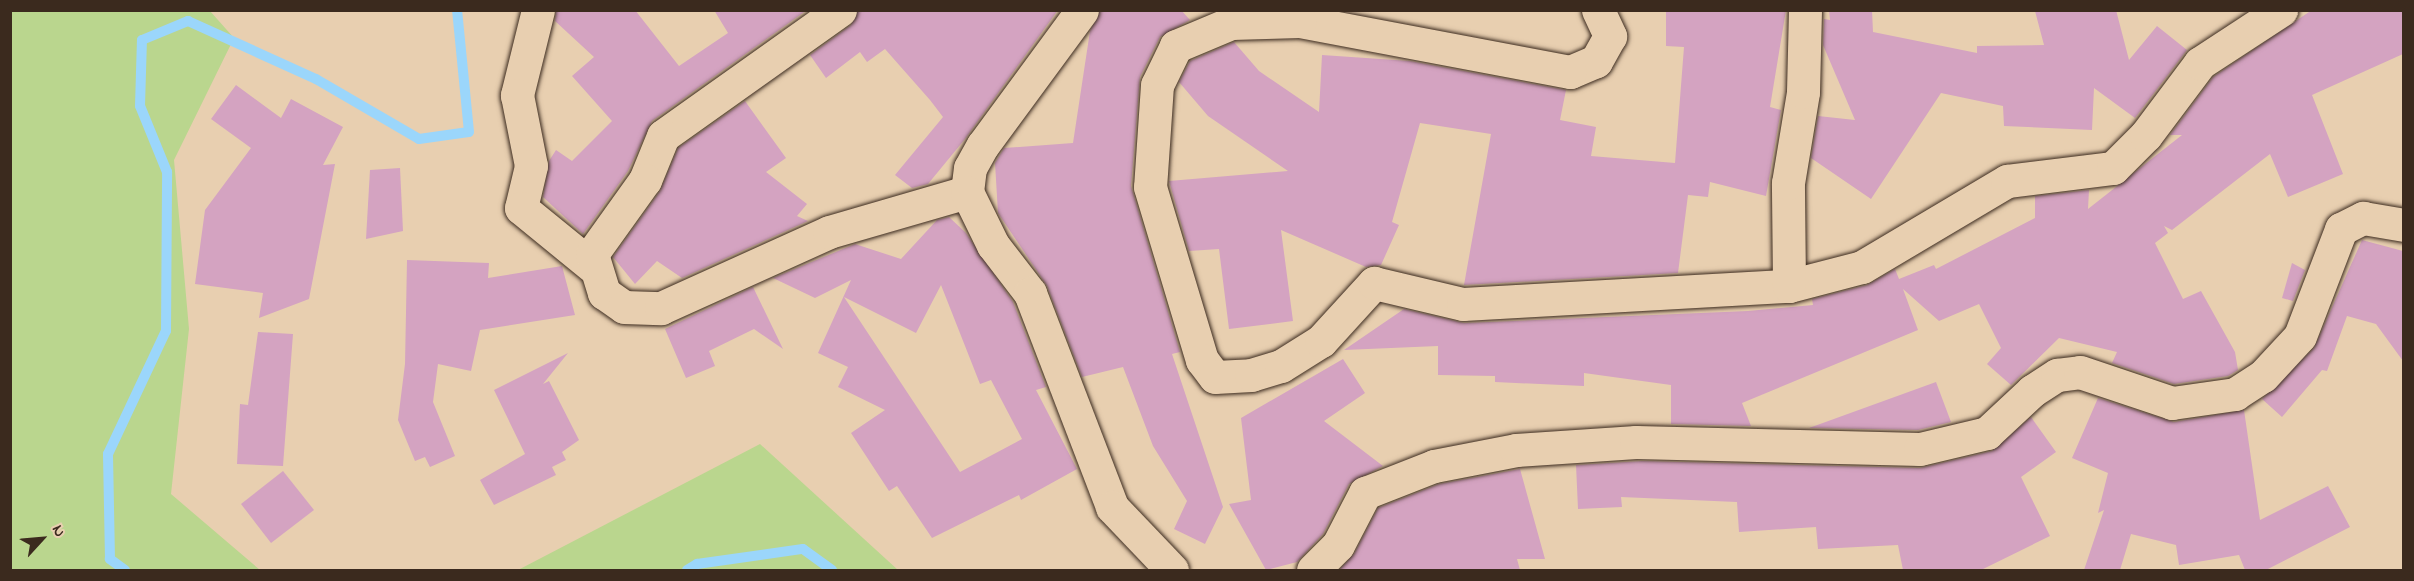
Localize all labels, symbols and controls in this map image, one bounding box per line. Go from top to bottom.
north arrow [12,509,72,569]
text: N [45,521,71,541]

